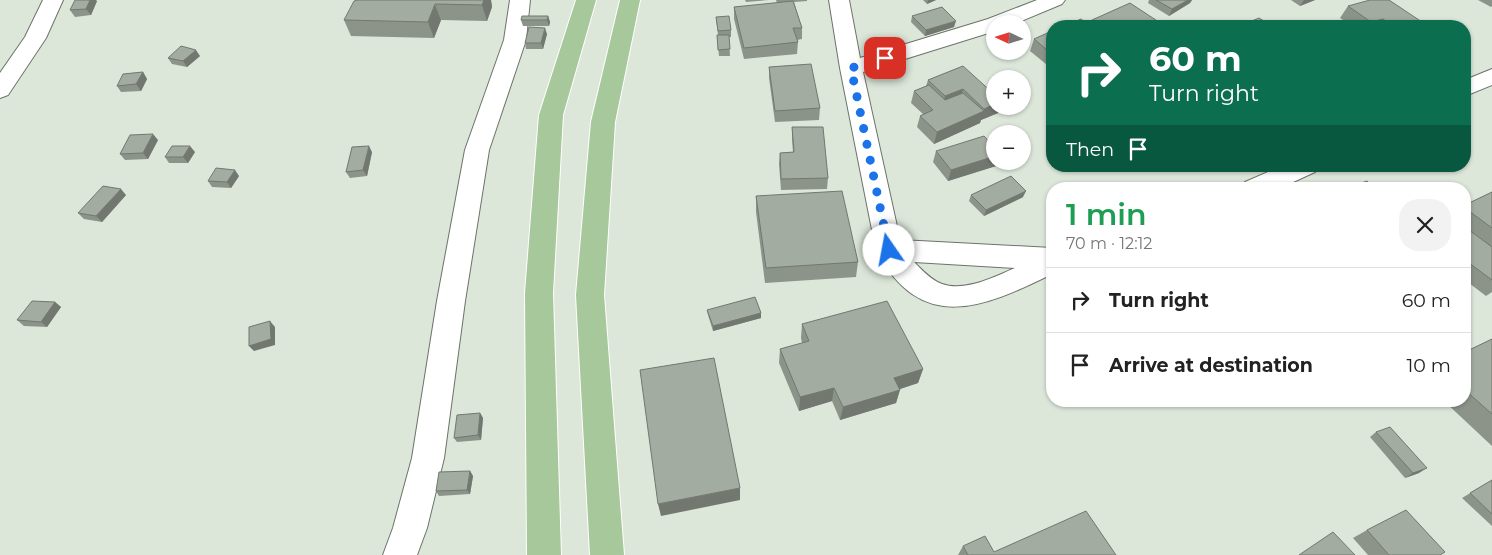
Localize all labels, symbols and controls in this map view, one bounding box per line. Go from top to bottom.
north arrow [986,15,1031,60]
map controls [986,15,1031,170]
pin [864,37,906,79]
text: 60 m [1149,37,1242,80]
icon: right [1066,40,1131,105]
icon: arrive [871,44,899,72]
button: + [986,70,1031,115]
text: Turn right [1149,80,1259,107]
button: − [986,125,1031,170]
icon: arrive [1124,135,1152,163]
text: Then [1066,138,1114,161]
text: 1 min [1066,196,1147,233]
button: close [1399,199,1451,251]
position arrow [862,223,914,275]
text: 70 m · 12:12 [1066,234,1152,253]
icon: right [1066,286,1094,314]
text: Turn right [1109,289,1209,312]
text: 60 m [1402,289,1451,312]
icon: arrive [1066,351,1094,379]
text: Arrive at destination [1109,354,1313,377]
text: 10 m [1406,354,1451,377]

